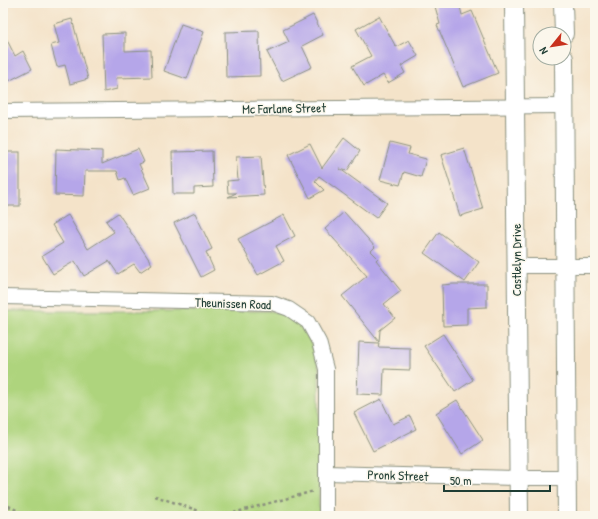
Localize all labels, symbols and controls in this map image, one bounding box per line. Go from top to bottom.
north arrow [532,26,572,66]
text: N [536,45,551,57]
street label: Mc Farlane Street [242,98,326,118]
street label: Castlelyn Drive [507,224,525,296]
street label: Theunissen Road [195,293,271,313]
street label: Pronk Street [367,465,429,485]
scale bar [444,467,550,493]
text: 50 m [450,472,471,489]

